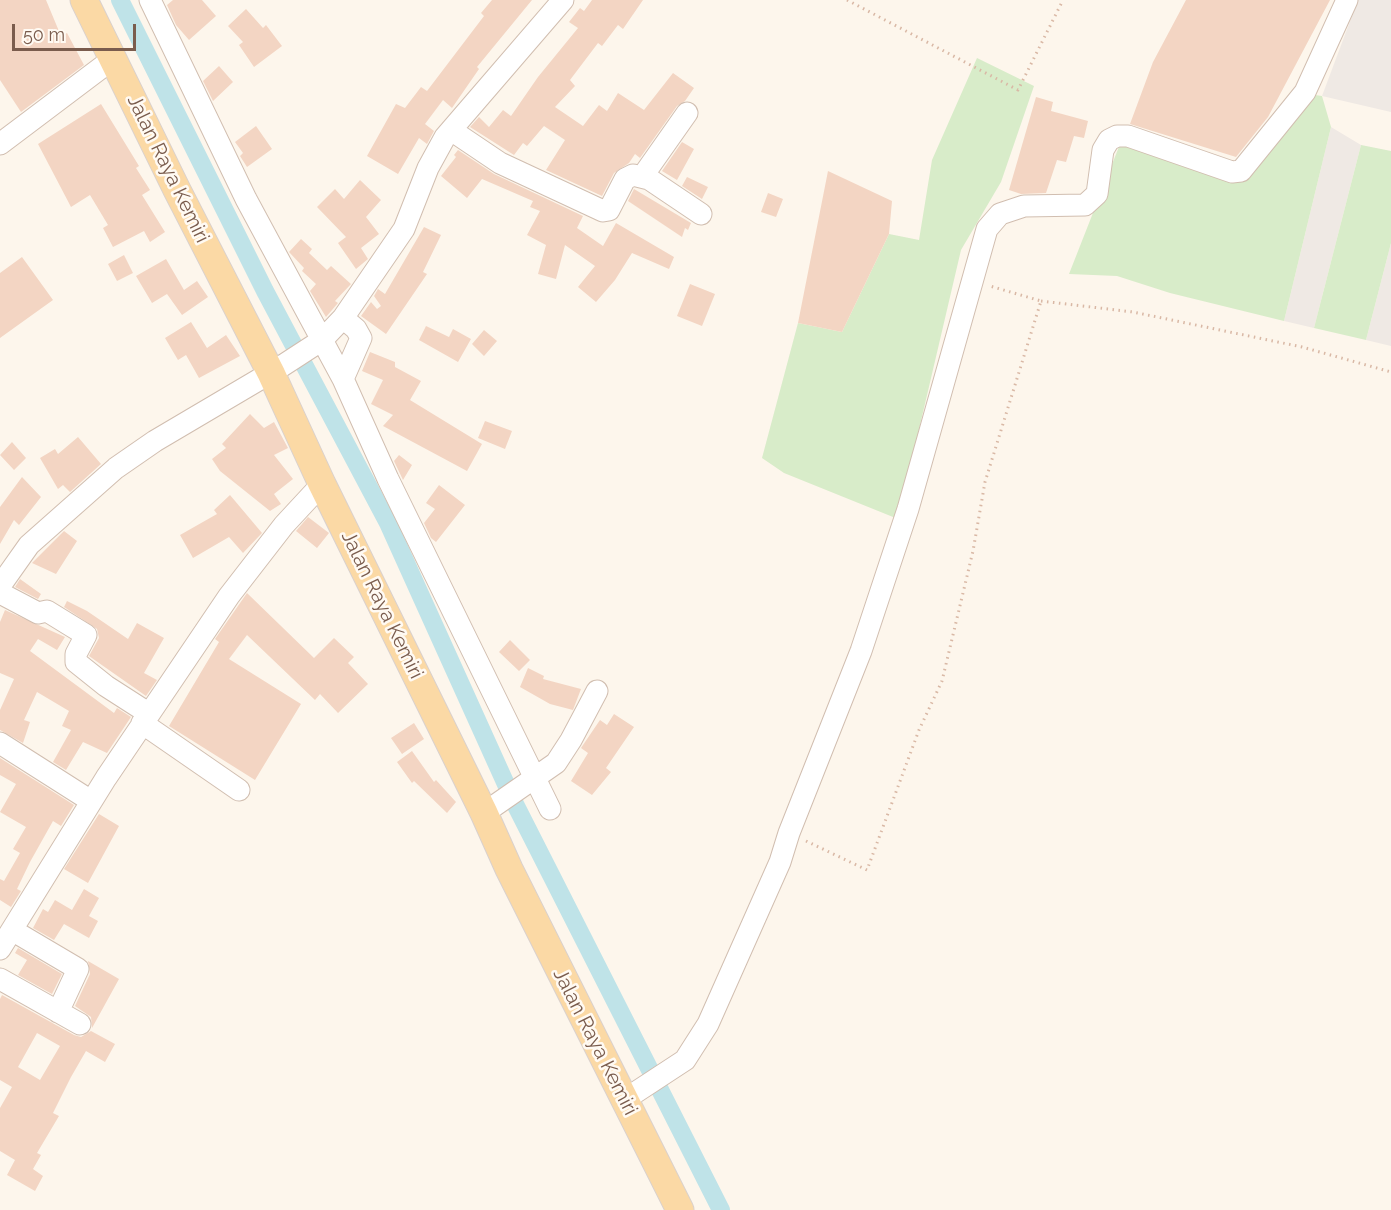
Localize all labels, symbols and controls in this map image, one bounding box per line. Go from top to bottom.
scale bar [15,12,140,50]
text: 50 m [23,24,65,45]
street label: Jalan Raya Kemiri [122,91,214,247]
street label: Jalan Raya Kemiri [336,527,428,683]
street label: Jalan Raya Kemiri [548,965,642,1119]

